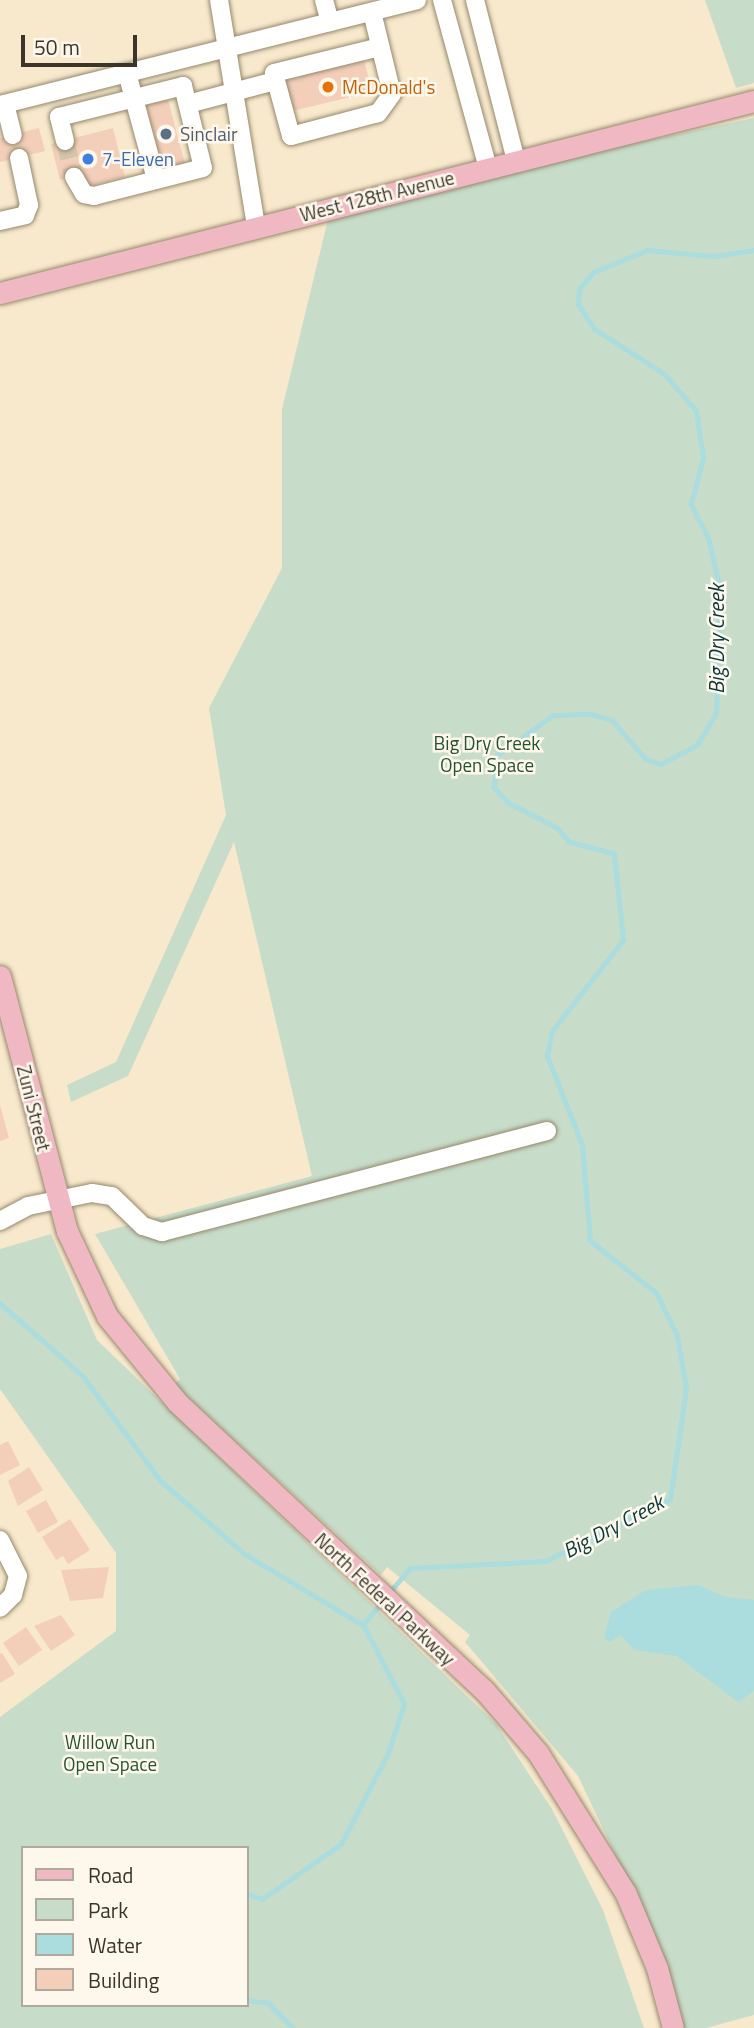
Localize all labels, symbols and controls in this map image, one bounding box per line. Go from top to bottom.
scale bar [24,21,140,65]
text: 50 m [34,31,80,63]
place label: McDonald's [342,76,435,98]
marker: McDonald's [320,79,336,95]
place label: Sinclair [180,123,238,145]
marker: Sinclair [158,126,174,142]
place label: 7-Eleven [102,148,174,170]
marker: 7-Eleven [80,151,96,167]
street label: West 128th Avenue [298,166,456,226]
water label: Big Dry Creek [703,584,729,694]
park label: Big Dry Creek Open Space [434,732,540,776]
street label: Zuni Street [12,1063,56,1153]
water label: Big Dry Creek [558,1489,668,1563]
street label: North Federal Parkway [310,1528,460,1670]
park label: Willow Run Open Space [63,1731,157,1775]
legend [21,1846,248,2007]
text: Road [88,1859,133,1891]
text: Park [88,1894,128,1926]
text: Water [88,1929,142,1961]
text: Building [88,1964,159,1996]

